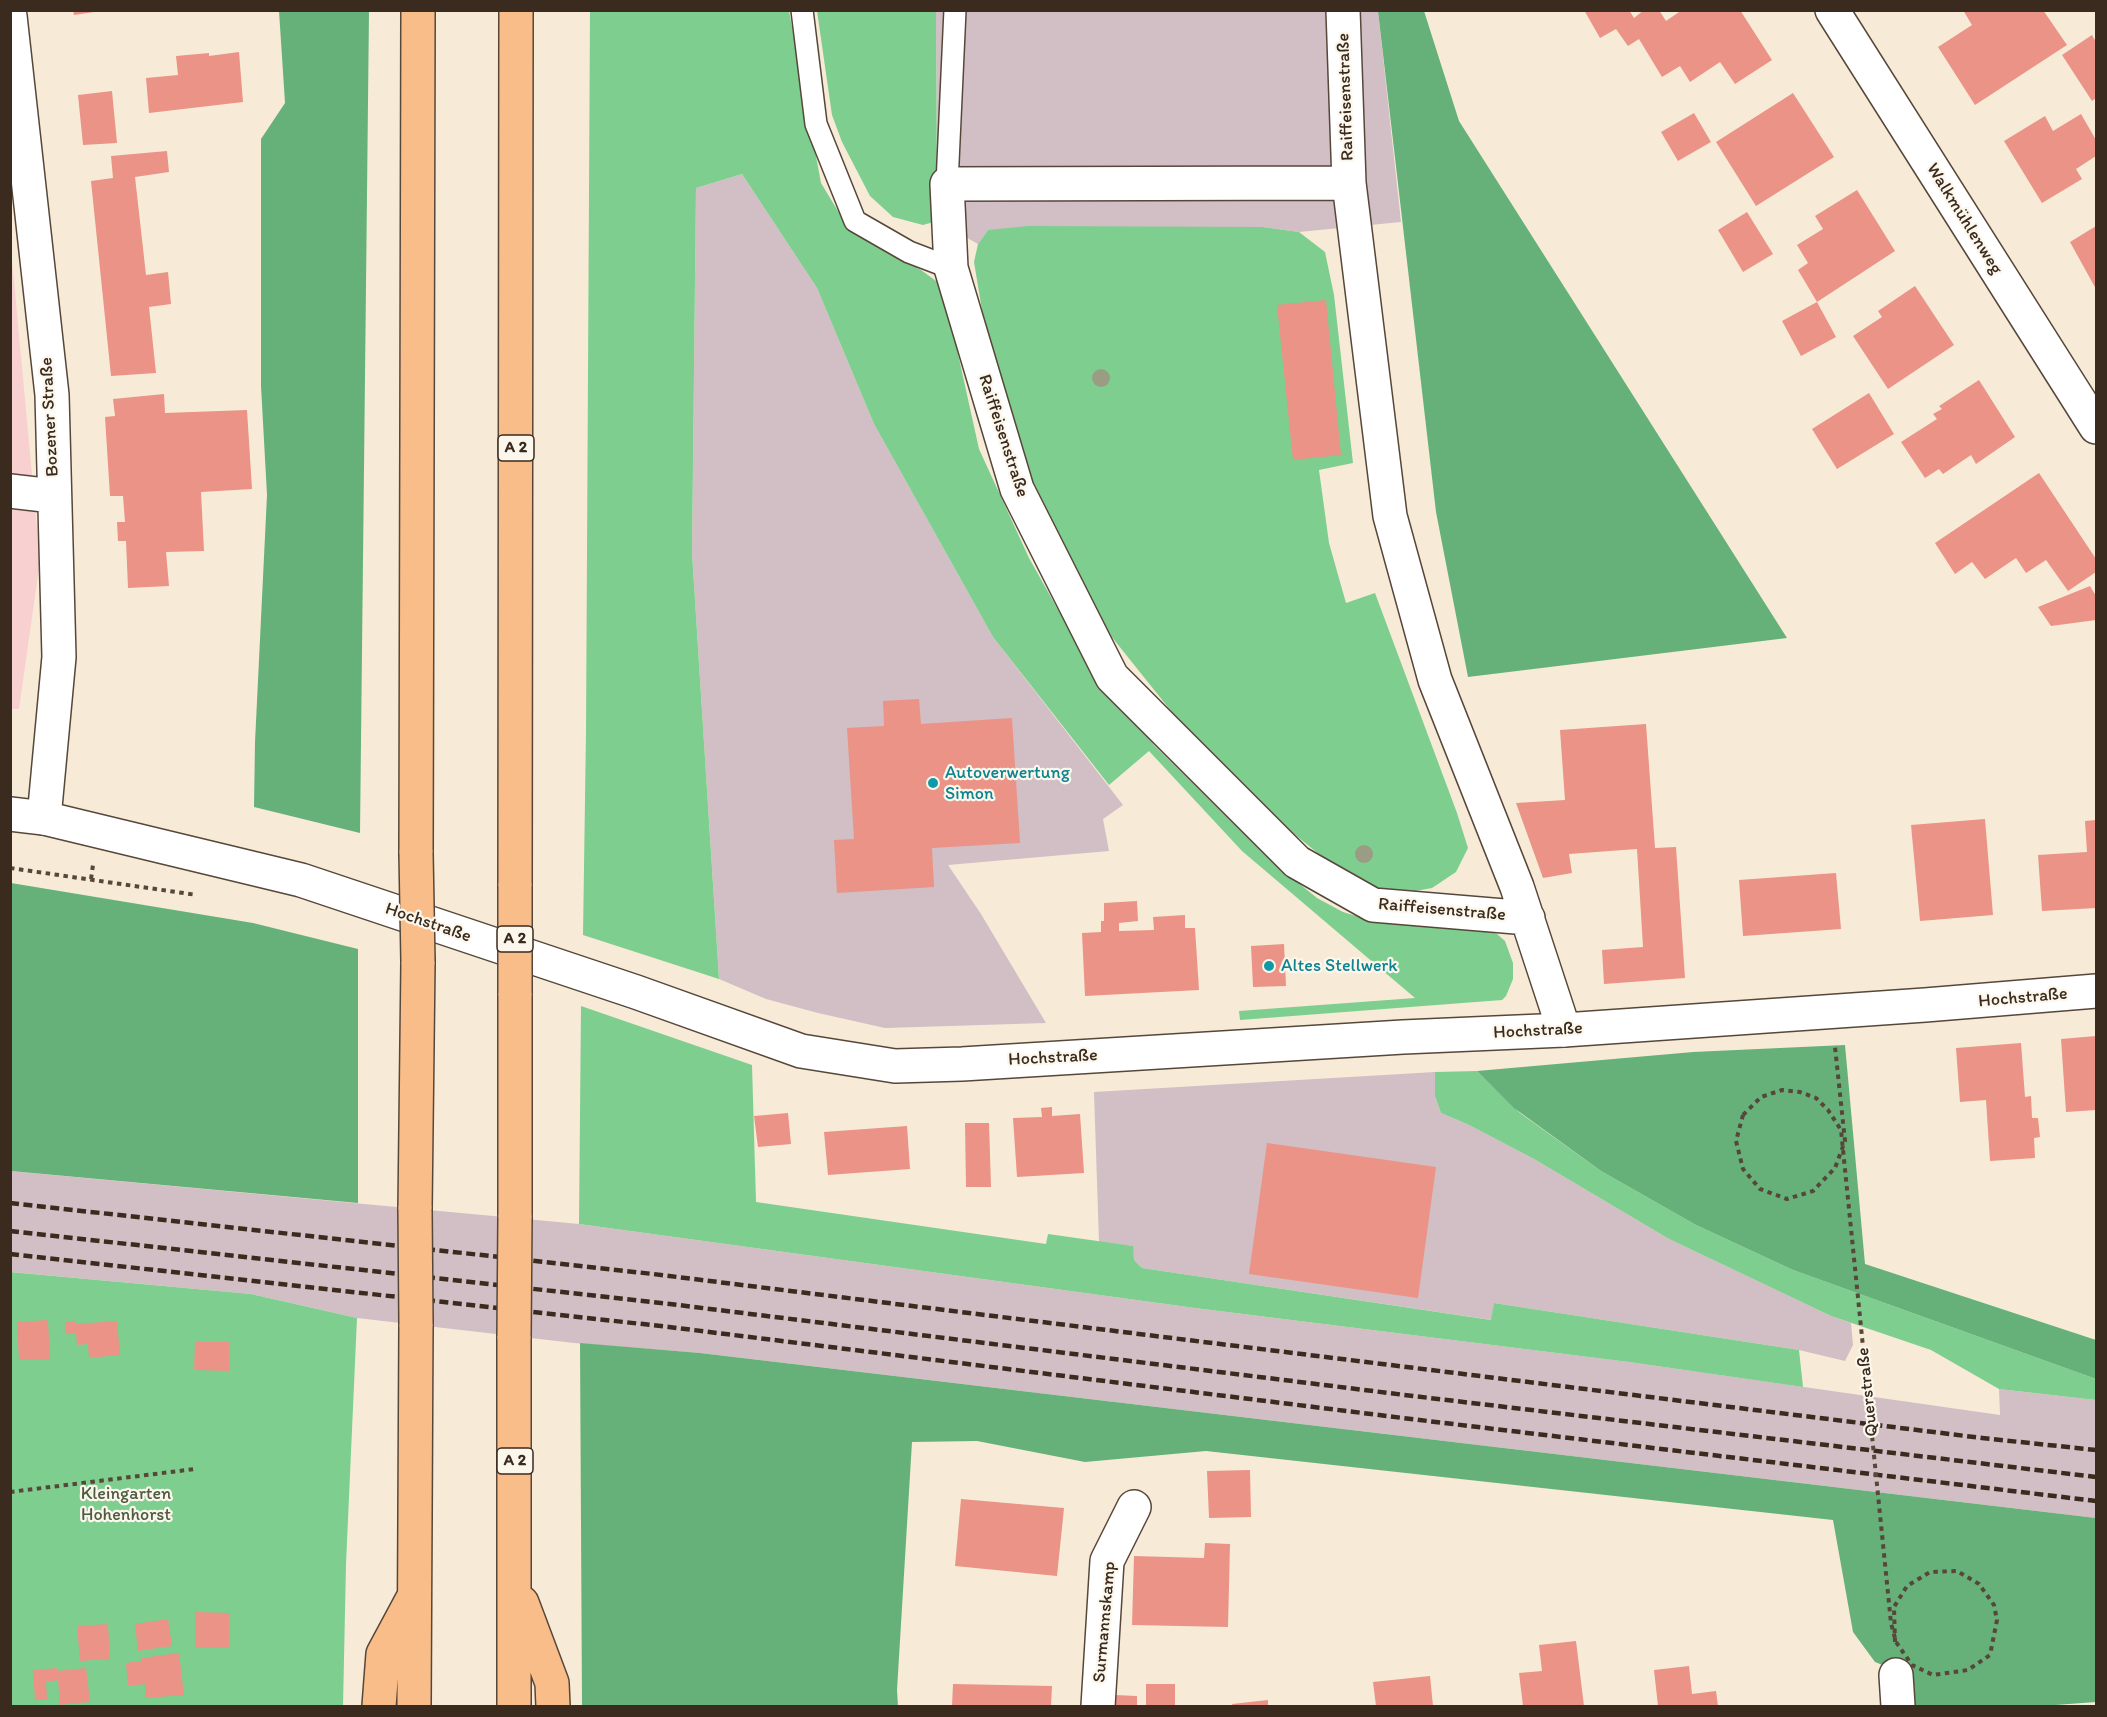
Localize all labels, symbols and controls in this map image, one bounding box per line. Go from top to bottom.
street label: Raiffeisenstraße [1333,33,1359,161]
street label: Walkmühlenweg [1921,159,2007,279]
street label: Bozener Straße [36,357,64,477]
street label: Raiffeisenstraße [973,372,1033,500]
road number: A 2 [498,435,534,461]
place label: Autoverwertung Simon [945,762,1070,804]
marker: Autoverwertung Simon [926,776,940,790]
street label: Raiffeisenstraße [1377,894,1507,926]
street label: Hochstraße [382,898,474,948]
road number: A 2 [497,926,533,952]
place label: Altes Stellwerk [1281,955,1398,977]
marker: Altes Stellwerk [1262,959,1276,973]
street label: Hochstraße [1977,983,2069,1013]
street label: Hochstraße [1493,1018,1583,1044]
street label: Hochstraße [1008,1045,1098,1071]
street label: Querstraße [1853,1346,1883,1438]
road number: A 2 [497,1448,533,1474]
park label: Kleingarten Hohenhorst [81,1483,171,1526]
street label: Surmannskamp [1089,1560,1121,1684]

